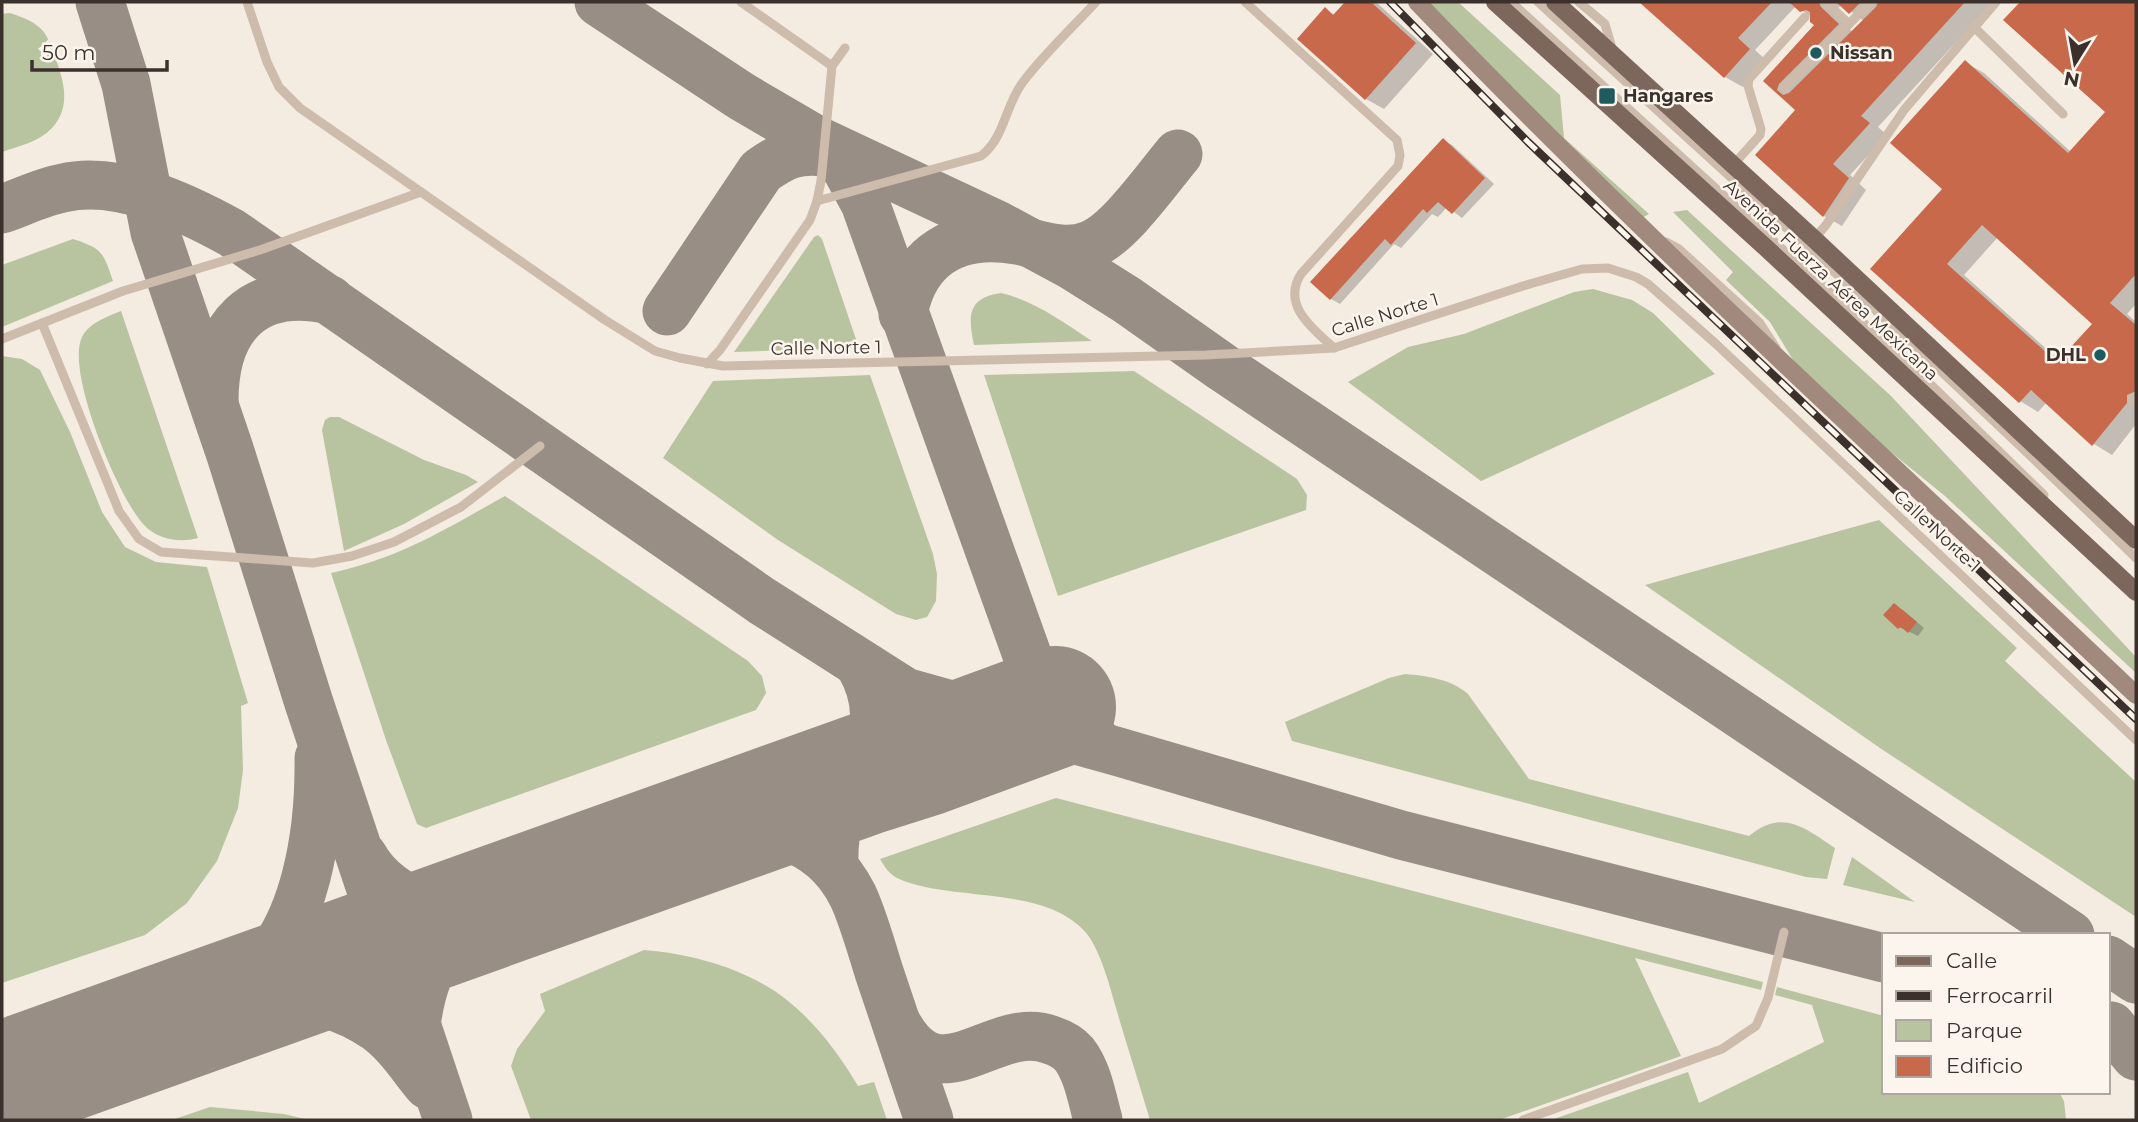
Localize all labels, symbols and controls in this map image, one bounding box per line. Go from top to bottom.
scale bar [32,28,166,72]
north arrow [2040,28,2110,98]
text: 50 m [42,40,96,65]
place label: Nissan [1830,42,1893,64]
marker: Nissan [1808,45,1824,61]
text: N [2062,66,2082,92]
place label: Hangares [1623,85,1714,107]
marker: Hangares [1597,86,1617,106]
street label: Avenida Fuerza Aérea Mexicana [1719,175,1943,385]
street label: Calle Norte 1 [1329,288,1441,342]
street label: Calle Norte 1 [770,336,882,360]
place label: DHL [2046,344,2086,366]
marker: DHL [2092,347,2108,363]
street label: Calle Norte 1 [1889,485,1985,577]
legend [1882,933,2110,1094]
text: Calle [1946,948,1997,973]
text: Ferrocarril [1946,983,2053,1008]
text: Parque [1946,1018,2022,1043]
text: Edificio [1946,1053,2023,1078]

